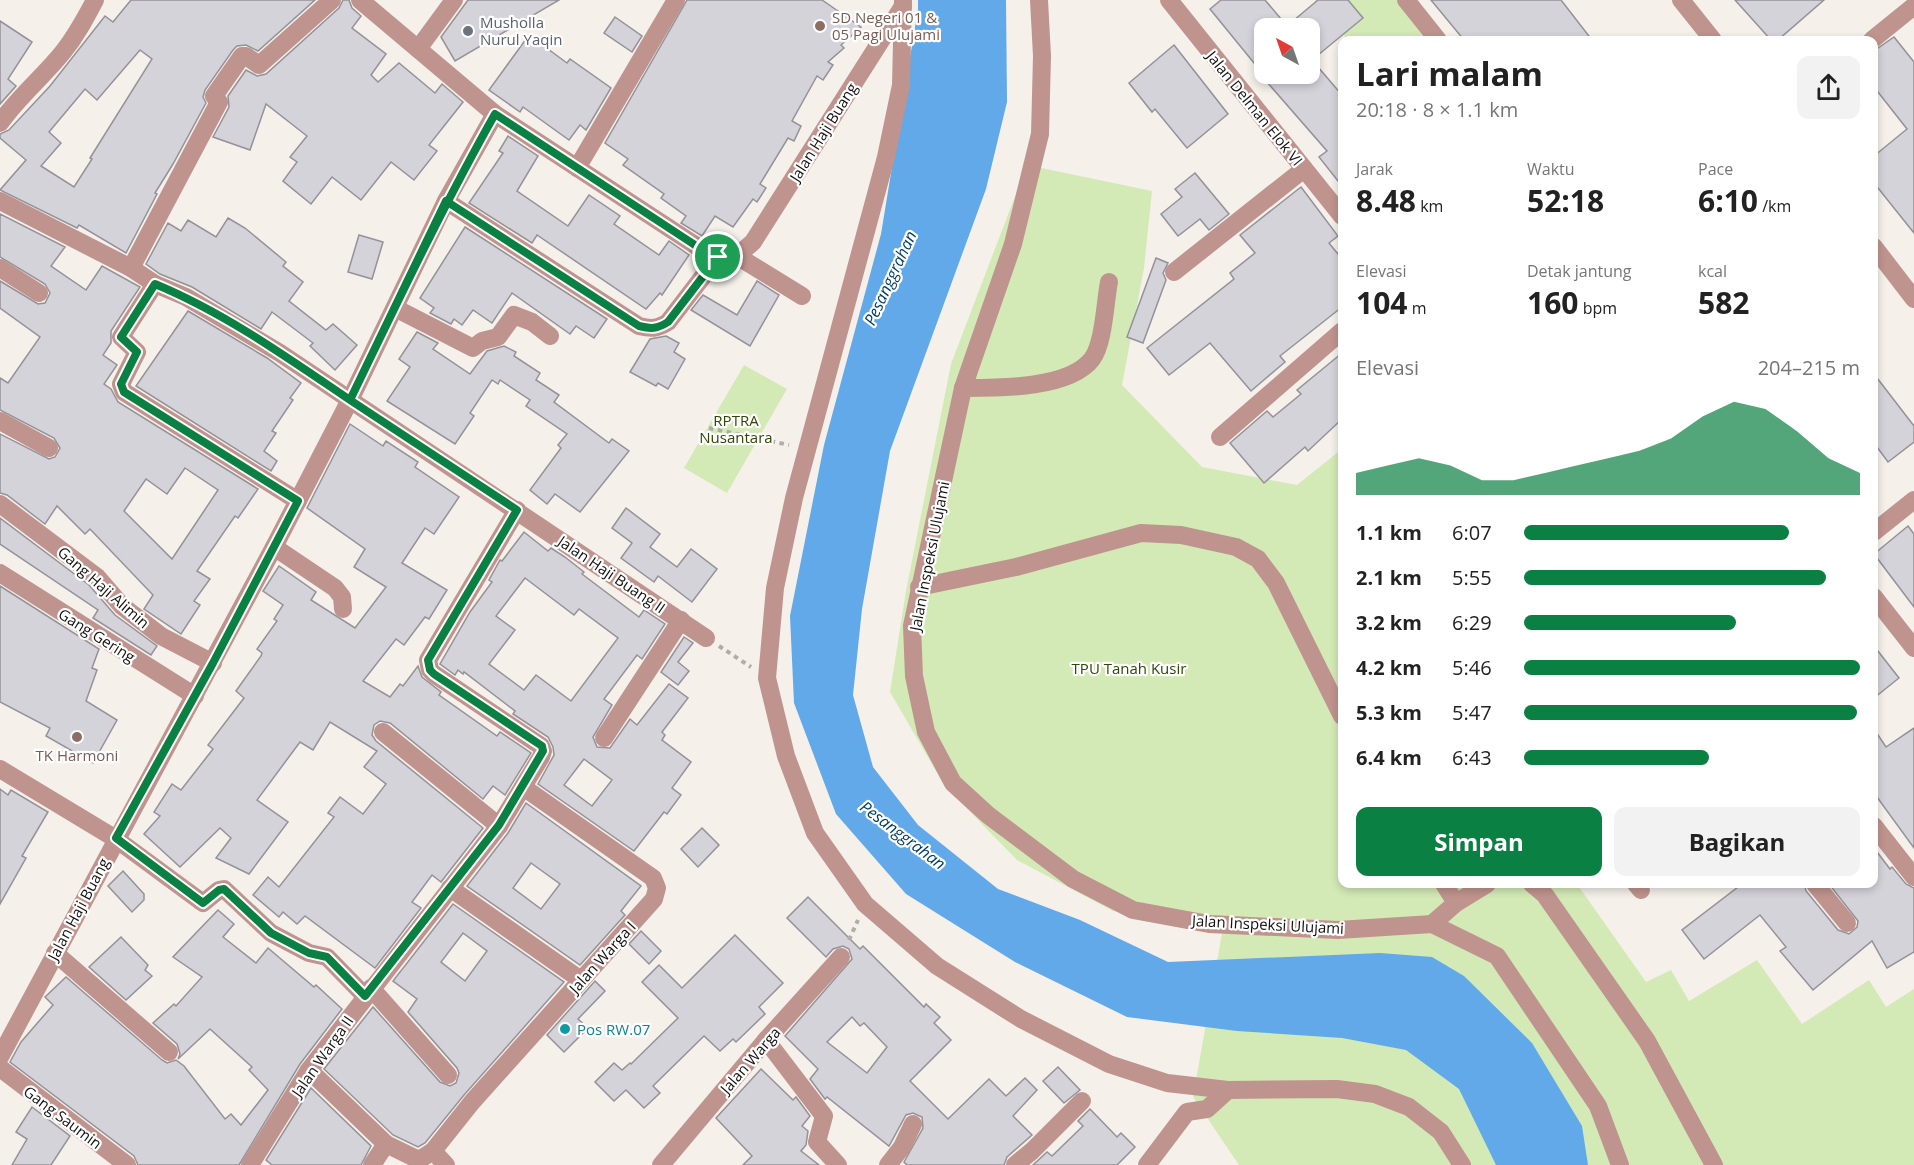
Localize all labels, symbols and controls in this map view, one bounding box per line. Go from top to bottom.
place label: SD Negeri 01 & 05 Pagi Ulujami [832,7,940,44]
place label: Musholla Nurul Yaqin [480,12,562,49]
north arrow [1254,18,1320,84]
map controls [1254,18,1320,84]
marker: SD Negeri 01 & 05 Pagi Ulujami [813,19,827,33]
marker: Musholla Nurul Yaqin [461,24,475,38]
street label: Jalan Delman Elok VI [1201,45,1307,169]
text: Lari malam [1356,51,1543,96]
button: share [1797,56,1860,119]
street label: Jalan Haji Buang [784,79,861,187]
text: 20:18 · 8 × 1.1 km [1356,96,1518,123]
text: Jarak [1356,158,1393,180]
text: Waktu [1527,158,1575,180]
text: Pace [1698,158,1733,180]
text: 8.48 [1356,180,1416,221]
text: 52:18 [1527,180,1604,221]
text: 6:10 [1698,180,1758,221]
text: km [1416,195,1443,217]
text: /km [1758,195,1791,217]
water label: Pesanggrahan [859,227,921,329]
pin [692,231,743,282]
icon: arrive [701,240,734,273]
text: Elevasi [1356,260,1406,282]
text: Detak jantung [1527,260,1632,282]
text: kcal [1698,260,1727,282]
text: 104 [1356,282,1407,323]
text: 160 [1527,282,1578,323]
text: 582 [1698,282,1749,323]
text: m [1407,297,1426,319]
text: bpm [1578,297,1617,319]
text: Elevasi [1356,354,1419,381]
text: 204–215 m [1758,354,1860,381]
park label: RPTRA Nusantara [699,410,773,447]
street label: Jalan Inspeksi Ulujami [904,479,953,635]
text: 1.1 km [1356,519,1422,546]
text: 6:07 [1452,519,1492,546]
street label: Jalan Haji Buang II [553,530,670,617]
street label: Gang Haji Alimin [54,542,154,632]
text: 2.1 km [1356,564,1422,591]
text: 5:55 [1452,564,1492,591]
street label: Gang Gering [55,603,139,667]
text: 3.2 km [1356,609,1422,636]
text: 6:29 [1452,609,1492,636]
text: 4.2 km [1356,654,1422,681]
text: 5:46 [1452,654,1492,681]
park label: TPU Tanah Kusir [1072,658,1186,678]
text: 5.3 km [1356,699,1422,726]
text: 5:47 [1452,699,1492,726]
marker: TK Harmoni [70,730,84,744]
text: 6.4 km [1356,744,1422,771]
text: 6:43 [1452,744,1492,771]
place label: TK Harmoni [36,745,118,765]
water label: Pesanggrahan [856,796,950,874]
button: Simpan [1356,807,1602,876]
button: Bagikan [1614,807,1860,876]
street label: Jalan Haji Buang [42,854,113,965]
street label: Jalan Inspeksi Ulujami [1190,910,1344,938]
street label: Jalan Warga I [563,917,640,999]
street label: Jalan Warga II [286,1011,357,1102]
place label: Pos RW.07 [577,1019,650,1039]
marker: Pos RW.07 [558,1022,572,1036]
street label: Jalan Warga [714,1022,785,1099]
street label: Gang Saumin [20,1081,106,1153]

